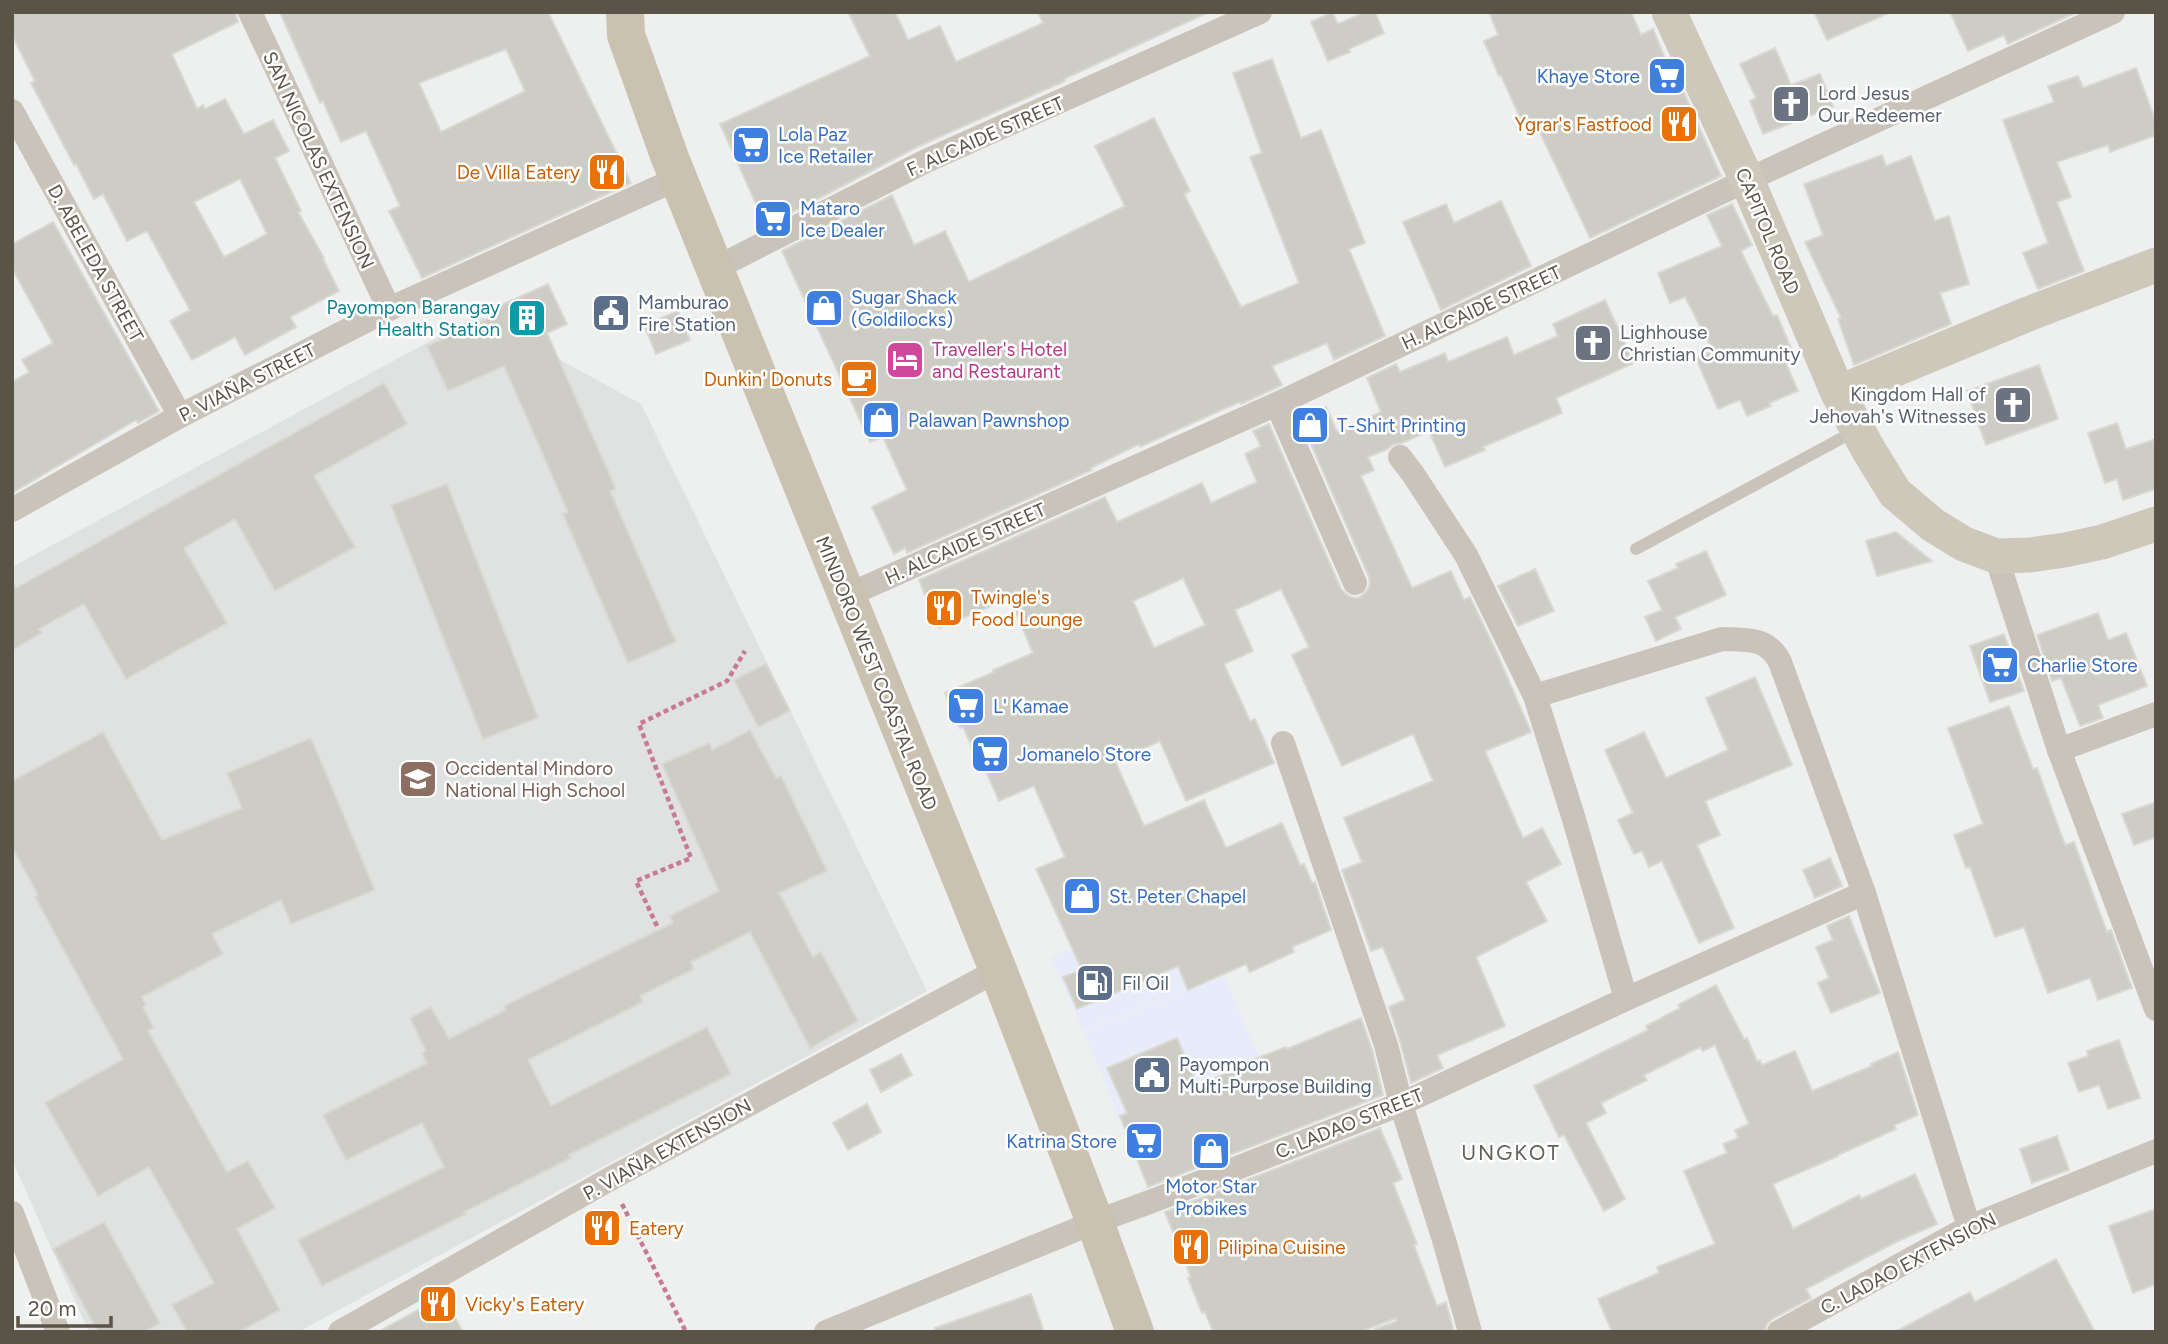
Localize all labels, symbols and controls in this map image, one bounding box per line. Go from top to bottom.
street label: SAN NICOLAS EXTENSION [258,48,379,272]
supermarket icon: Khaye Store [1646,55,1688,97]
place label: Khaye Store [1537,65,1640,88]
place label: Lord Jesus Our Redeemer [1818,82,1942,127]
church icon: Lord Jesus Our Redeemer [1770,83,1812,125]
street label: F. ALCAIDE STREET [903,91,1068,181]
restaurant icon: Ygrar's Fastfood [1658,103,1700,145]
place label: Ygrar's Fastfood [1515,113,1652,136]
place label: Lola Paz Ice Retailer [778,123,874,168]
supermarket icon: Lola Paz Ice Retailer [730,124,772,166]
restaurant icon: De Villa Eatery [586,151,628,193]
place label: De Villa Eatery [457,161,580,184]
street label: CAPITOL ROAD [1731,165,1805,298]
street label: D. ABELEDA STREET [43,181,149,346]
place label: Mataro Ice Dealer [800,197,885,242]
supermarket icon: Mataro Ice Dealer [752,198,794,240]
street label: H. ALCAIDE STREET [1398,260,1565,355]
place label: Sugar Shack (Goldilocks) [851,286,957,331]
shop icon: Sugar Shack (Goldilocks) [803,287,845,329]
place label: Mamburao Fire Station [638,291,736,336]
public building icon: Mamburao Fire Station [590,292,632,334]
place label: Payompon Barangay Health Station [326,296,500,341]
building icon: Payompon Barangay Health Station [506,297,548,339]
place label: Lighhouse Christian Community [1620,321,1800,366]
church icon: Lighhouse Christian Community [1572,322,1614,364]
street label: P. VIAÑA STREET [175,338,320,427]
place label: Traveller's Hotel and Restaurant [932,338,1067,383]
hotel icon: Traveller's Hotel and Restaurant [884,339,926,381]
cafe icon: Dunkin' Donuts [838,358,880,400]
place label: Dunkin' Donuts [704,368,832,391]
place label: Kingdom Hall of Jehovah's Witnesses [1809,383,1986,428]
church icon: Kingdom Hall of Jehovah's Witnesses [1992,384,2034,426]
shop icon: Palawan Pawnshop [860,399,902,441]
shop icon: T-Shirt Printing [1289,404,1331,446]
place label: Palawan Pawnshop [908,409,1069,432]
place label: T-Shirt Printing [1337,414,1466,437]
street label: H. ALCAIDE STREET [881,497,1050,589]
street label: MINDORO WEST COASTAL ROAD [811,533,942,814]
place label: Twingle's Food Lounge [971,586,1083,631]
restaurant icon: Twingle's Food Lounge [923,587,965,629]
supermarket icon: Charlie Store [1979,644,2021,686]
place label: Charlie Store [2027,654,2138,677]
supermarket icon: L' Kamae [945,685,987,727]
place label: L' Kamae [993,695,1069,718]
supermarket icon: Jomanelo Store [969,733,1011,775]
place label: Jomanelo Store [1017,743,1151,766]
place label: Occidental Mindoro National High School [445,757,625,802]
school or university icon: Occidental Mindoro National High School [397,758,439,800]
shop icon: St. Peter Chapel [1061,875,1103,917]
place label: St. Peter Chapel [1109,885,1246,908]
fuel station icon: Fil Oil [1074,962,1116,1004]
place label: Fil Oil [1122,972,1169,995]
place label: Payompon Multi-Purpose Building [1179,1053,1372,1098]
public building icon: Payompon Multi-Purpose Building [1131,1054,1173,1096]
street label: C. LADAO STREET [1272,1083,1427,1164]
street label: P. VIAÑA EXTENSION [579,1094,755,1205]
supermarket icon: Katrina Store [1123,1120,1165,1162]
place label: Katrina Store [1006,1130,1117,1153]
shop icon: Motor Star Probikes [1190,1130,1232,1172]
district label: UNGKOT [1461,1140,1561,1165]
place label: Motor Star Probikes [1165,1175,1257,1220]
restaurant icon: Eatery [581,1207,623,1249]
street label: C. LADAO EXTENSION [1816,1207,2000,1320]
place label: Eatery [629,1217,684,1240]
restaurant icon: Pilipina Cuisine [1170,1226,1212,1268]
place label: Pilipina Cuisine [1218,1236,1346,1259]
restaurant icon: Vicky's Eatery [417,1283,459,1325]
scale bar [18,1284,110,1328]
place label: Vicky's Eatery [465,1293,584,1316]
text: 20 m [28,1296,76,1321]

